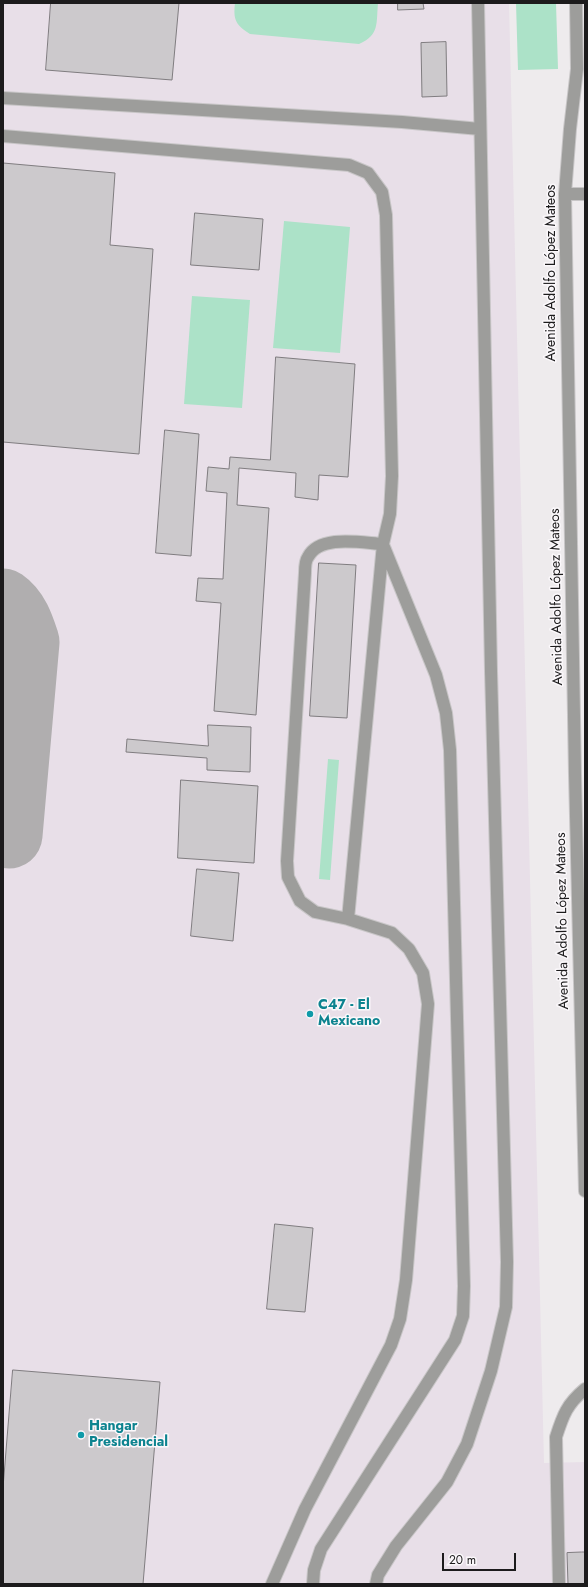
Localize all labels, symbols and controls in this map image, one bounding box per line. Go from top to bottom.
street label: Avenida Adolfo López Mateos [544,184,560,362]
street label: Avenida Adolfo López Mateos [547,508,567,686]
street label: Avenida Adolfo López Mateos [553,832,573,1010]
place label: C47 - El Mexicano [318,998,380,1030]
marker: C47 - El Mexicano [305,1009,315,1019]
place label: Hangar Presidencial [89,1419,168,1452]
marker: Hangar Presidencial [76,1430,86,1440]
scale bar [444,1545,518,1571]
text: 20 m [449,1551,476,1569]

